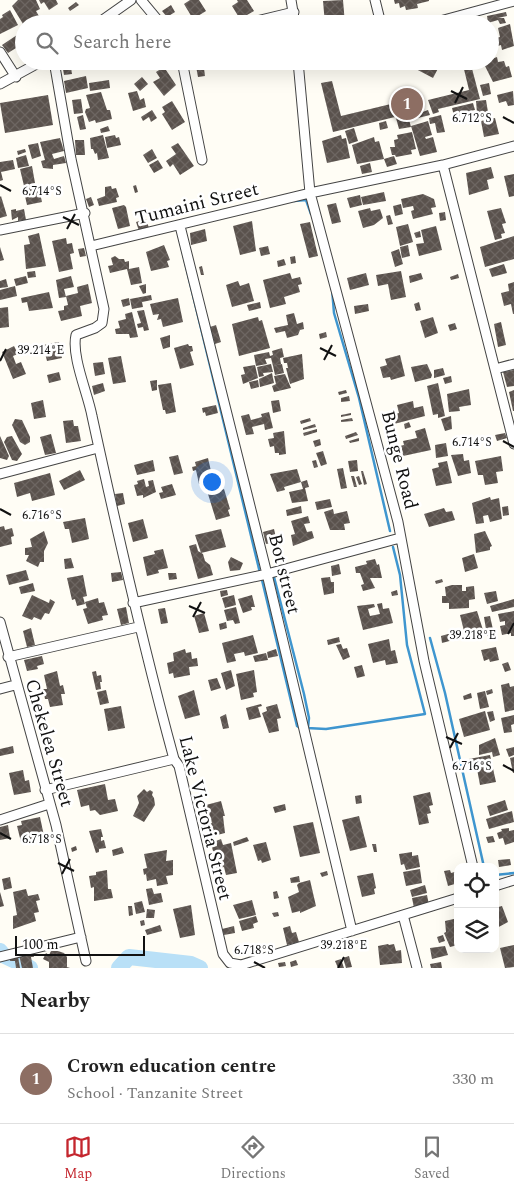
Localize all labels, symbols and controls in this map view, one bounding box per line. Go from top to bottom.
search box [15,15,499,70]
text: Search here [73,28,172,57]
icon: search [33,29,61,57]
pin: 1 [391,85,423,123]
text: 6.712°S [452,109,492,128]
street label: Tumaini Street [132,175,262,233]
text: 6.714°S [22,182,62,201]
text: 39.214°E [18,341,64,360]
street label: Bunge Road [373,407,425,513]
text: 6.714°S [452,433,492,452]
your location [199,469,225,495]
text: 6.716°S [22,506,62,525]
street label: Bot street [260,531,308,618]
text: 39.218°E [450,626,496,645]
street label: Chekelea Street [17,675,81,811]
street label: Lake Victoria Street [171,733,240,904]
text: 6.716°S [452,757,492,776]
text: 6.718°S [22,830,62,849]
map controls [454,863,499,953]
button: locate [454,863,499,908]
button: layers [454,908,499,953]
scale bar [15,933,145,956]
text: 100 m [22,934,59,955]
text: 39.218°E [321,936,367,955]
text: 6.718°S [234,941,274,960]
text: Nearby [20,985,90,1017]
text: Crown education centre [67,1052,276,1081]
text: 1 [32,1067,40,1091]
text: 330 m [452,1067,494,1091]
text: School · Tanzanite Street [67,1081,243,1105]
tab: Map [64,1133,92,1184]
tab: Directions [220,1133,286,1184]
tab: Saved [414,1133,450,1184]

